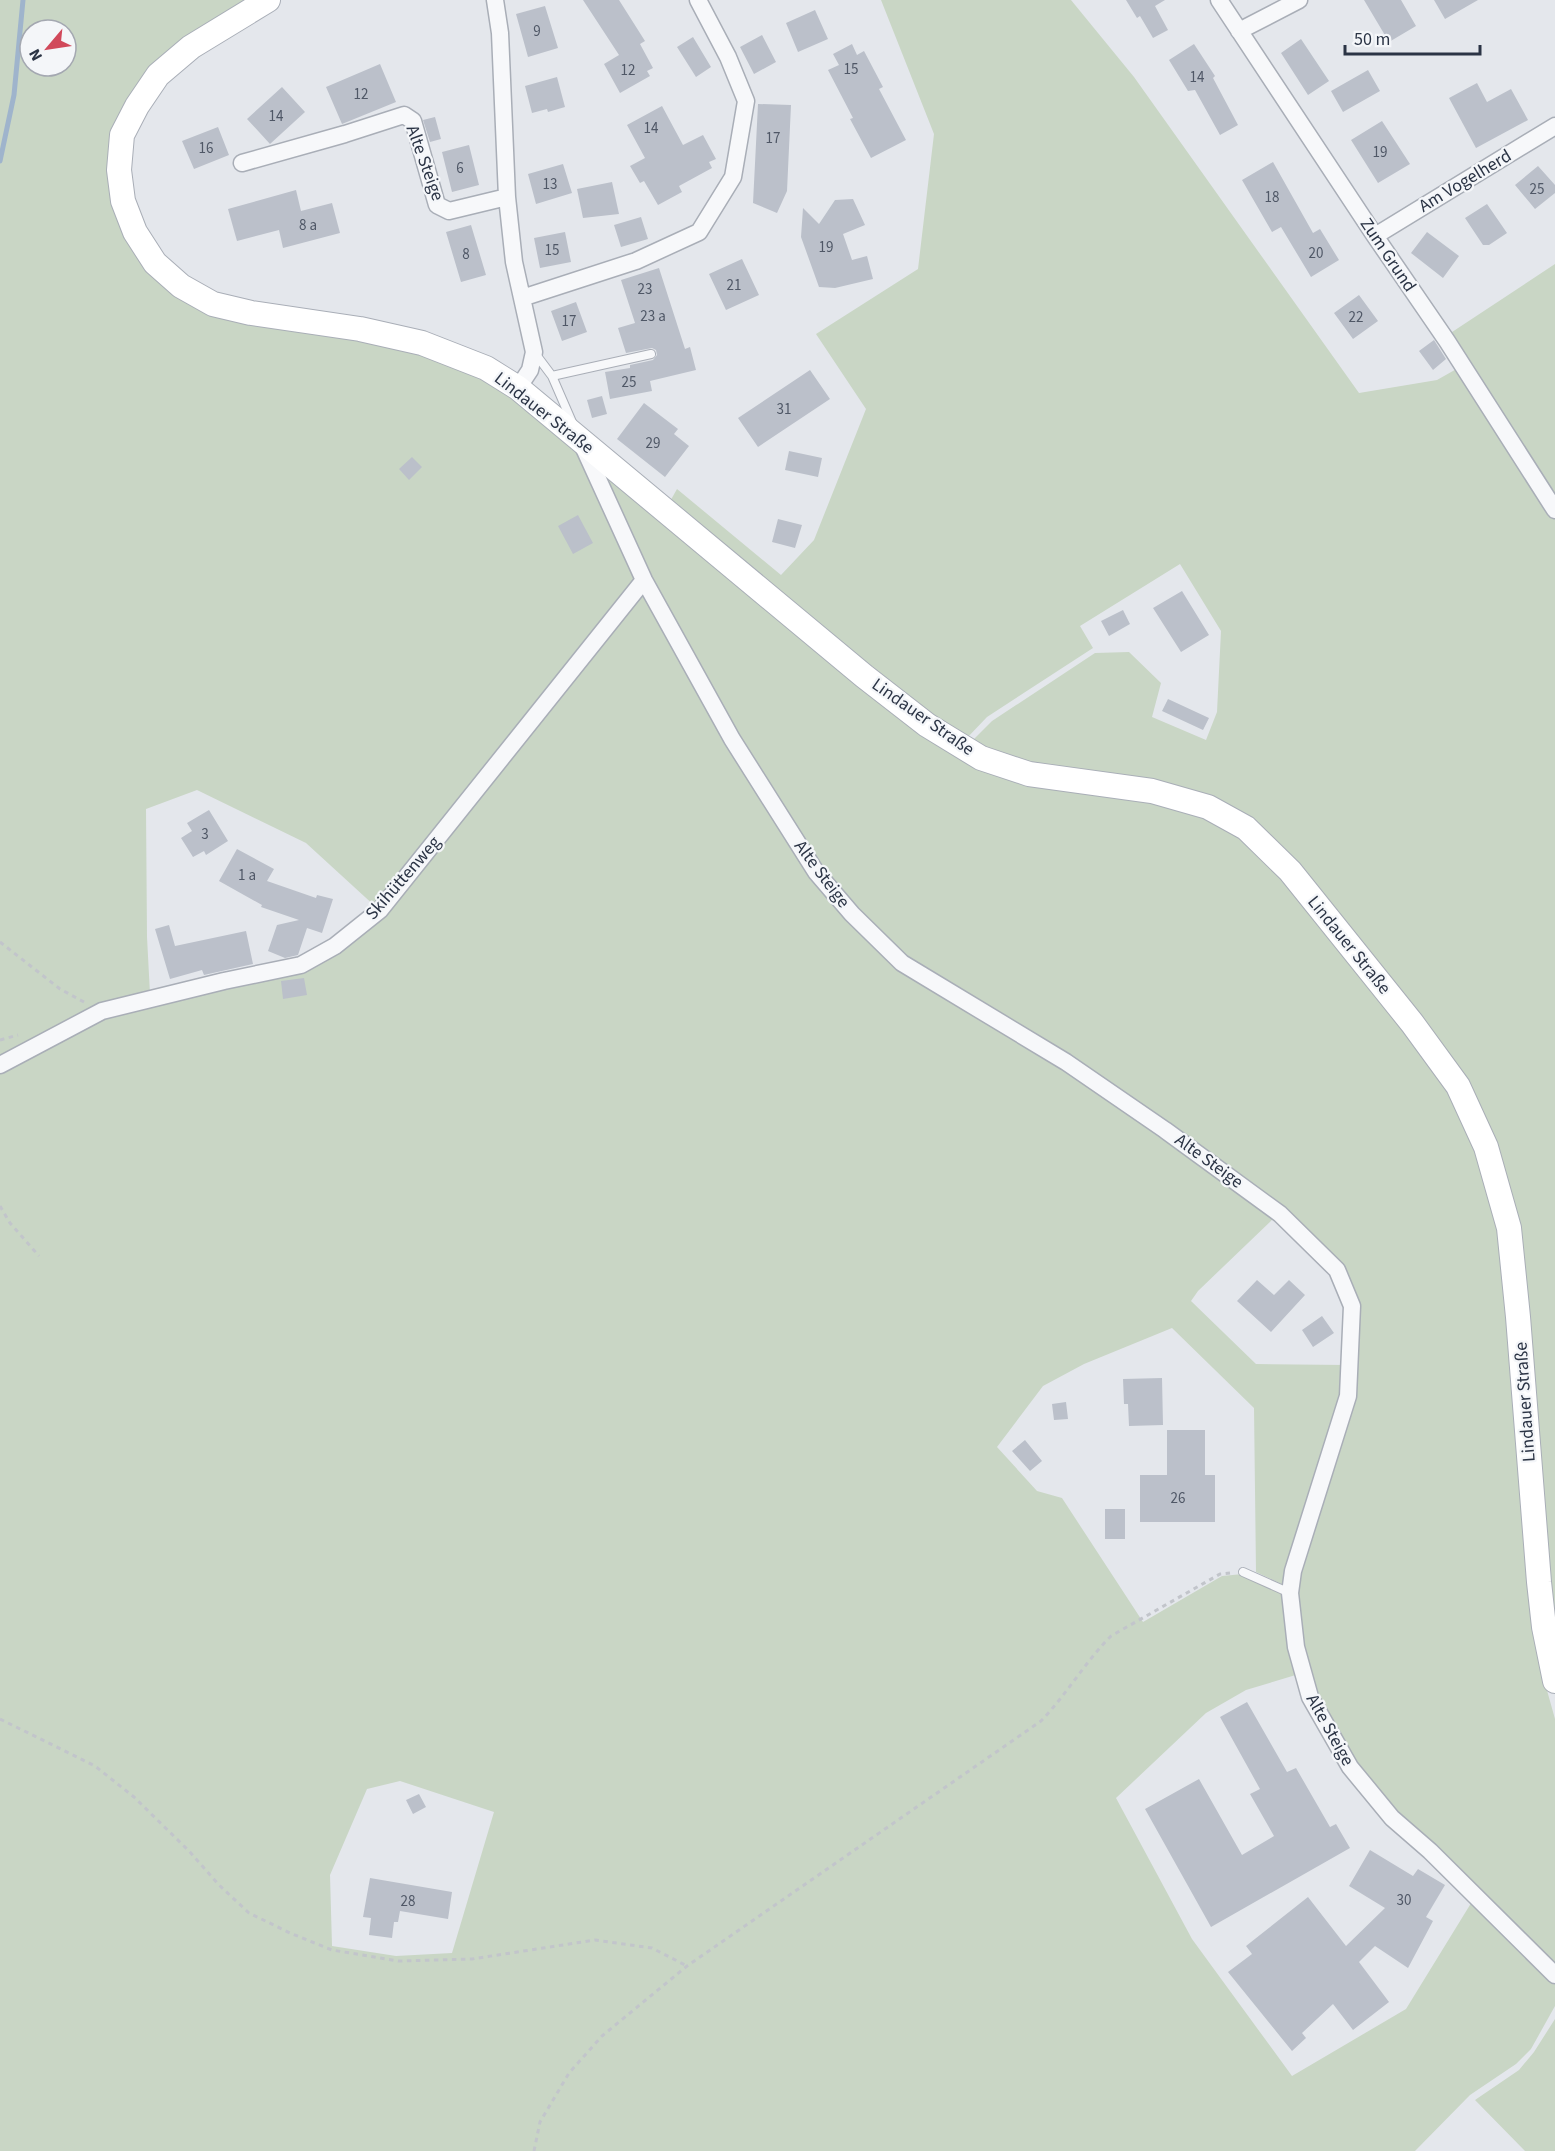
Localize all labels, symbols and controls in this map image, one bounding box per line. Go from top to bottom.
north arrow [18,18,78,78]
scale bar [1345,18,1480,56]
house number: 9 [533,21,541,42]
text: 50 m [1354,27,1390,52]
text: N [24,45,48,65]
house number: 15 [844,59,858,80]
house number: 12 [621,60,635,81]
house number: 14 [1190,67,1205,88]
house number: 12 [354,84,368,105]
house number: 14 [269,106,284,127]
house number: 14 [644,118,659,139]
street label: Alte Steige [400,122,450,204]
house number: 17 [766,128,780,149]
house number: 16 [199,138,213,159]
house number: 19 [1373,142,1387,163]
street label: Am Vogelherd [1414,143,1516,219]
house number: 6 [456,158,464,179]
house number: 13 [543,174,557,195]
house number: 25 [1530,179,1544,200]
house number: 18 [1265,187,1279,208]
street label: Zum Grund [1354,213,1422,297]
house number: 8 a [299,215,317,236]
house number: 19 [819,237,833,258]
house number: 15 [545,240,559,261]
house number: 20 [1309,243,1323,264]
house number: 8 [462,244,470,265]
house number: 21 [727,275,741,296]
house number: 23 [638,279,652,300]
house number: 23 a [640,306,666,327]
house number: 22 [1349,307,1363,328]
house number: 17 [562,311,576,332]
street label: Lindauer Straße [489,366,599,460]
house number: 25 [622,372,636,393]
house number: 31 [777,399,791,420]
house number: 29 [646,433,660,454]
street label: Lindauer Straße [867,672,979,762]
house number: 3 [201,824,209,845]
street label: Skihüttenweg [360,831,446,925]
street label: Alte Steige [788,835,856,913]
house number: 1 a [238,865,256,886]
street label: Lindauer Straße [1301,890,1397,1000]
street label: Alte Steige [1170,1128,1248,1194]
street label: Lindauer Straße [1508,1341,1542,1463]
house number: 26 [1171,1488,1185,1509]
street label: Alte Steige [1300,1689,1360,1771]
house number: 30 [1397,1890,1411,1911]
house number: 28 [401,1891,415,1912]

